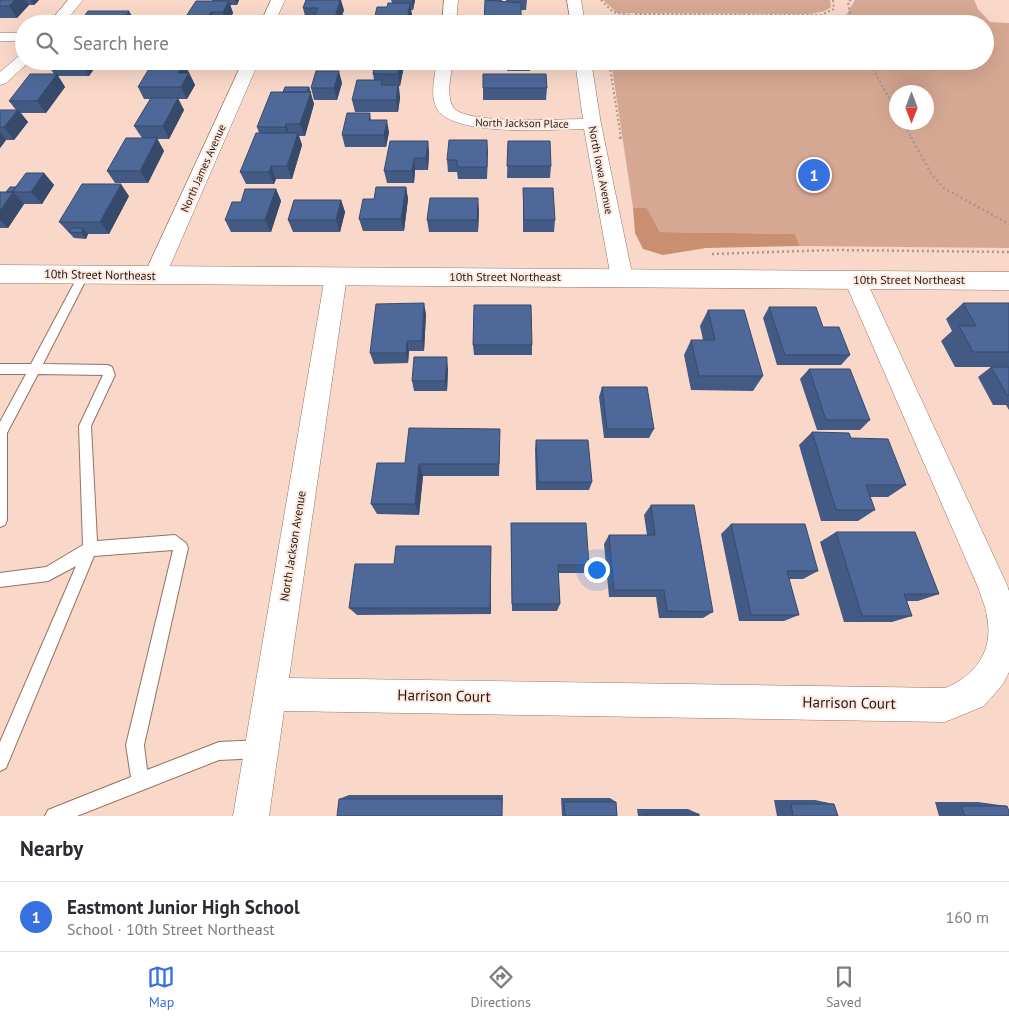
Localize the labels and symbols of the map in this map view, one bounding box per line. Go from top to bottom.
north arrow [889,85,934,130]
street label: North Jackson Place [475,115,569,131]
street label: North James Avenue [177,121,229,214]
street label: North Iowa Avenue [586,125,616,216]
pin: 1 [798,156,830,194]
street label: 10th Street Northeast [44,266,156,283]
street label: 10th Street Northeast [449,269,561,284]
street label: 10th Street Northeast [853,272,965,287]
street label: North Jackson Avenue [276,490,309,602]
your location [584,557,610,583]
street label: Harrison Court [397,685,491,706]
street label: Harrison Court [802,692,896,713]

